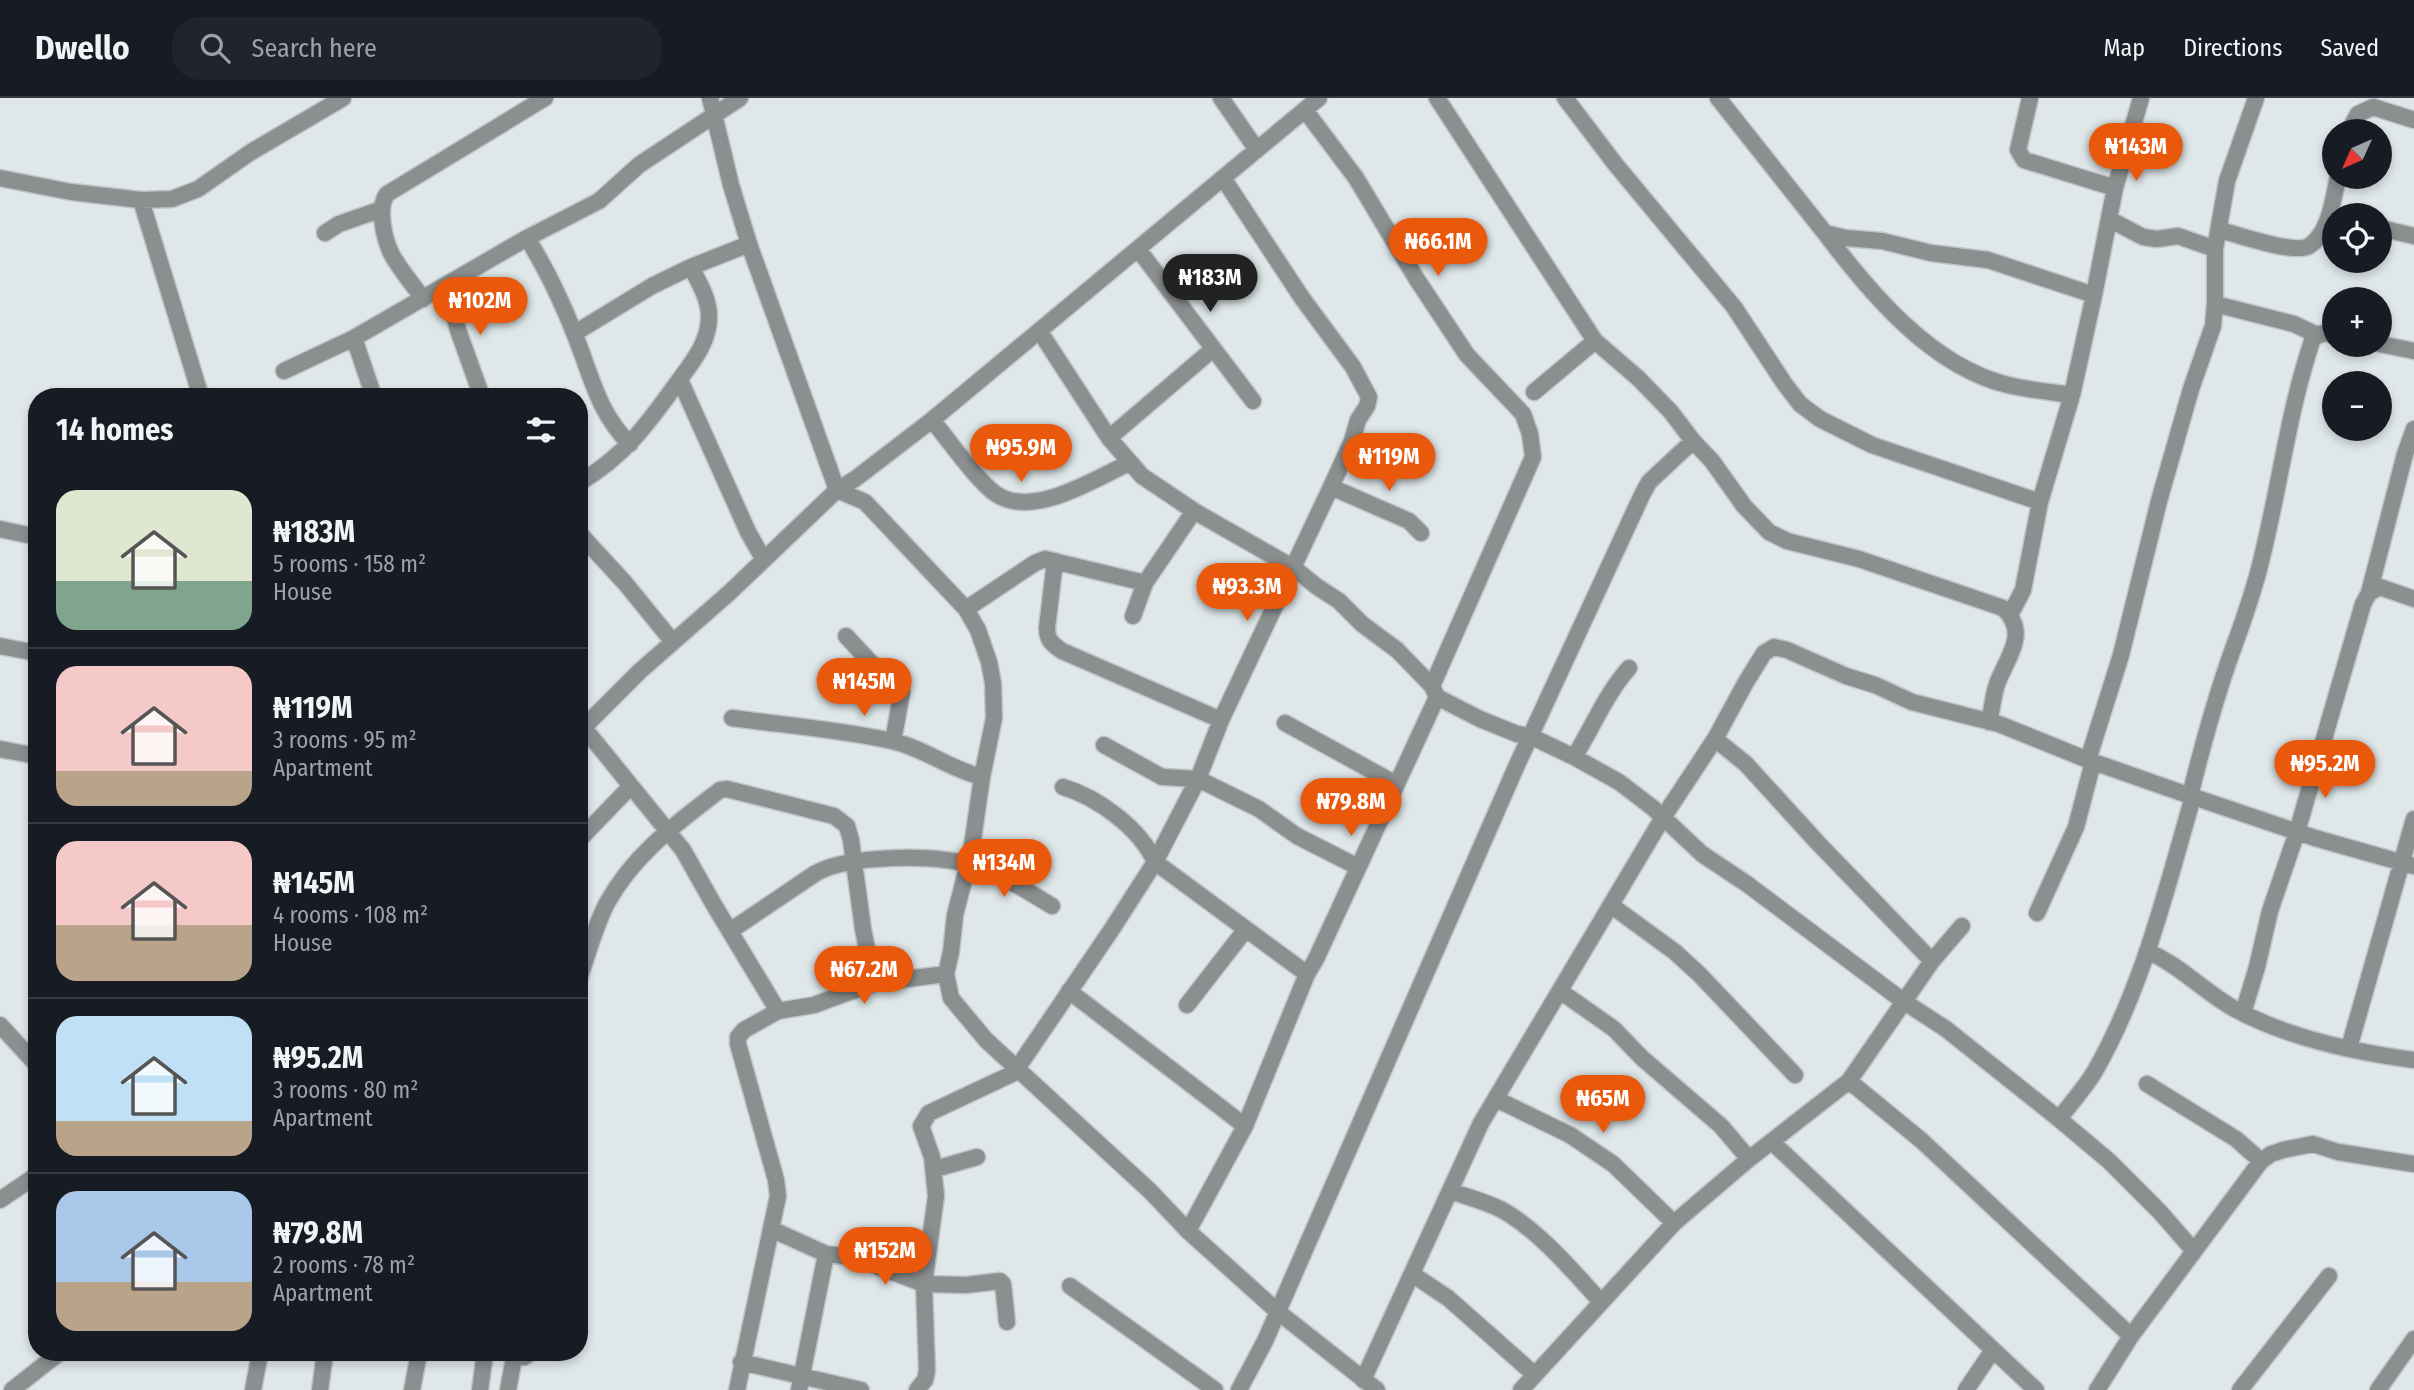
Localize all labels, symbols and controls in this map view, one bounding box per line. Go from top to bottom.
search box [172,17,662,80]
text: Dwello [35,28,130,68]
icon: search [196,29,234,67]
text: Search here [252,33,377,64]
text: Map [2104,34,2145,62]
text: Directions [2183,34,2282,62]
text: Saved [2320,34,2379,62]
north arrow [2322,119,2392,189]
map controls [2322,119,2392,441]
pin: ₦143M [2087,123,2185,183]
text: ₦143M [2105,132,2167,160]
button: locate [2322,203,2392,273]
pin: ₦66.1M [1381,218,1495,278]
text: ₦66.1M [1405,227,1471,255]
pin: ₦183M [1161,254,1259,314]
text: ₦183M [1179,263,1241,291]
pin: ₦102M [431,278,529,337]
text: ₦102M [449,286,511,314]
button: + [2322,287,2392,357]
button: − [2322,371,2392,441]
icon: filters [522,411,560,449]
text: 14 homes [56,412,173,448]
pin: ₦95.9M [964,424,1078,484]
text: ₦95.9M [986,433,1056,461]
pin: ₦119M [1340,434,1438,493]
text: ₦119M [1358,442,1420,470]
text: ₦183M [273,514,355,550]
icon: home [112,518,196,602]
text: 5 rooms · 158 m² [273,550,426,578]
pin: ₦93.3M [1190,564,1304,623]
text: ₦93.3M [1213,572,1281,600]
text: House [273,578,332,606]
pin: ₦145M [815,658,913,718]
text: ₦145M [833,667,895,695]
text: ₦119M [273,690,353,726]
icon: home [112,694,196,778]
text: 3 rooms · 95 m² [273,726,417,754]
pin: ₦95.2M [2268,740,2382,800]
text: ₦95.2M [2290,749,2360,777]
text: Apartment [273,754,373,782]
pin: ₦79.8M [1294,778,1408,838]
text: ₦79.8M [1316,787,1386,815]
pin: ₦134M [955,840,1053,899]
text: ₦134M [973,848,1035,876]
text: ₦145M [273,865,355,901]
icon: home [112,869,196,953]
text: 4 rooms · 108 m² [273,901,428,929]
text: House [273,929,332,957]
pin: ₦67.2M [807,946,921,1006]
text: ₦67.2M [830,955,898,983]
text: ₦95.2M [273,1040,363,1076]
icon: home [112,1044,196,1128]
text: 3 rooms · 80 m² [273,1076,418,1104]
pin: ₦65M [1562,1076,1644,1135]
text: ₦65M [1576,1084,1630,1112]
text: Apartment [273,1104,373,1132]
text: ₦79.8M [273,1215,363,1251]
icon: home [112,1219,196,1303]
pin: ₦152M [836,1228,934,1287]
text: ₦152M [854,1236,916,1264]
text: 2 rooms · 78 m² [273,1251,415,1279]
text: Apartment [273,1279,373,1307]

